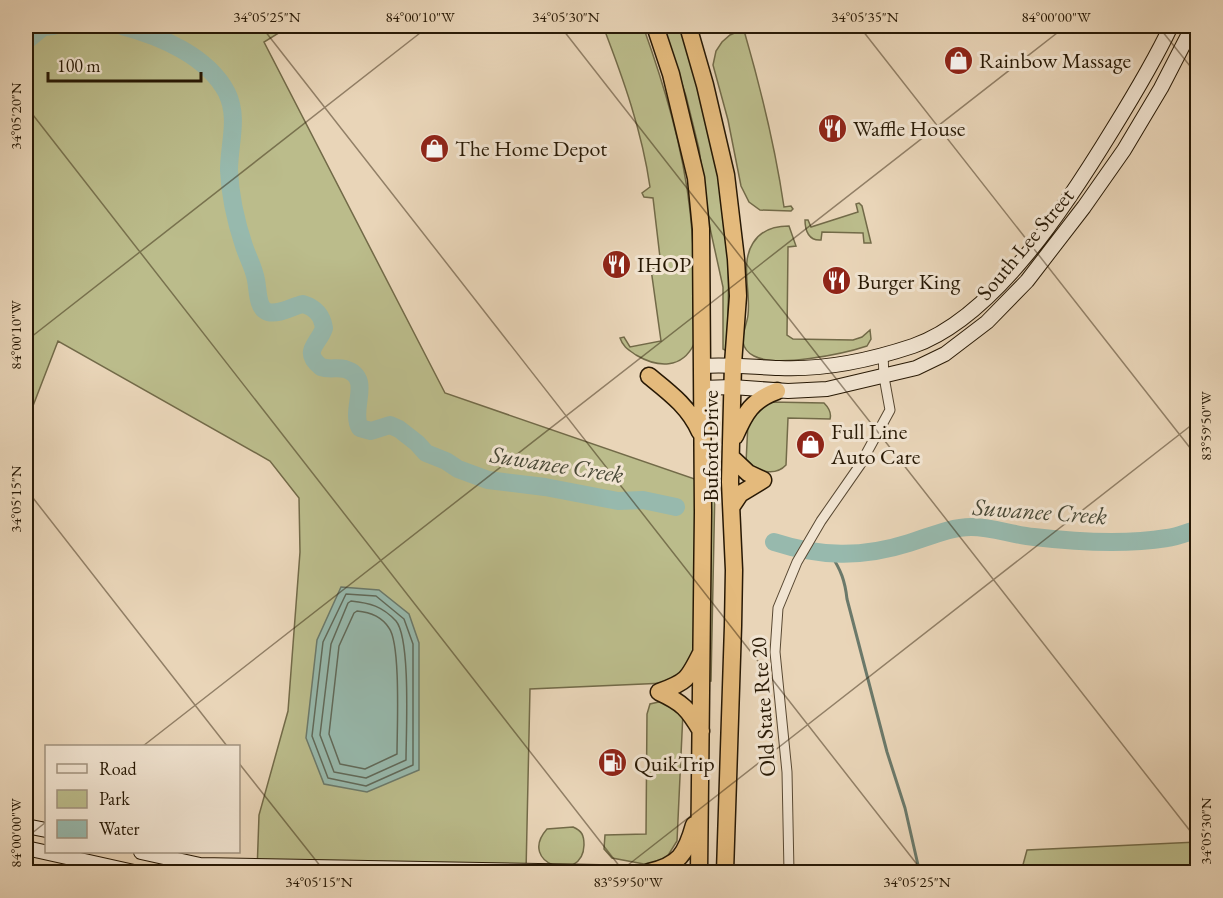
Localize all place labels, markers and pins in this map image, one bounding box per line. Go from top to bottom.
shop icon: Rainbow Massage [942,44,974,76]
place label: Rainbow Massage [979,46,1132,75]
restaurant icon: Waffle House [816,112,848,144]
place label: Waffle House [853,114,966,143]
shop icon: The Home Depot [418,132,450,164]
place label: The Home Depot [455,134,607,163]
restaurant icon: IHOP [600,248,632,280]
place label: IHOP [637,250,691,279]
restaurant icon: Burger King [820,265,852,297]
place label: Burger King [857,267,961,296]
place label: Full Line Auto Care [830,417,921,471]
shop icon: Full Line Auto Care [794,428,826,460]
fuel station icon: QuikTrip [597,747,629,779]
place label: QuikTrip [634,749,715,778]

